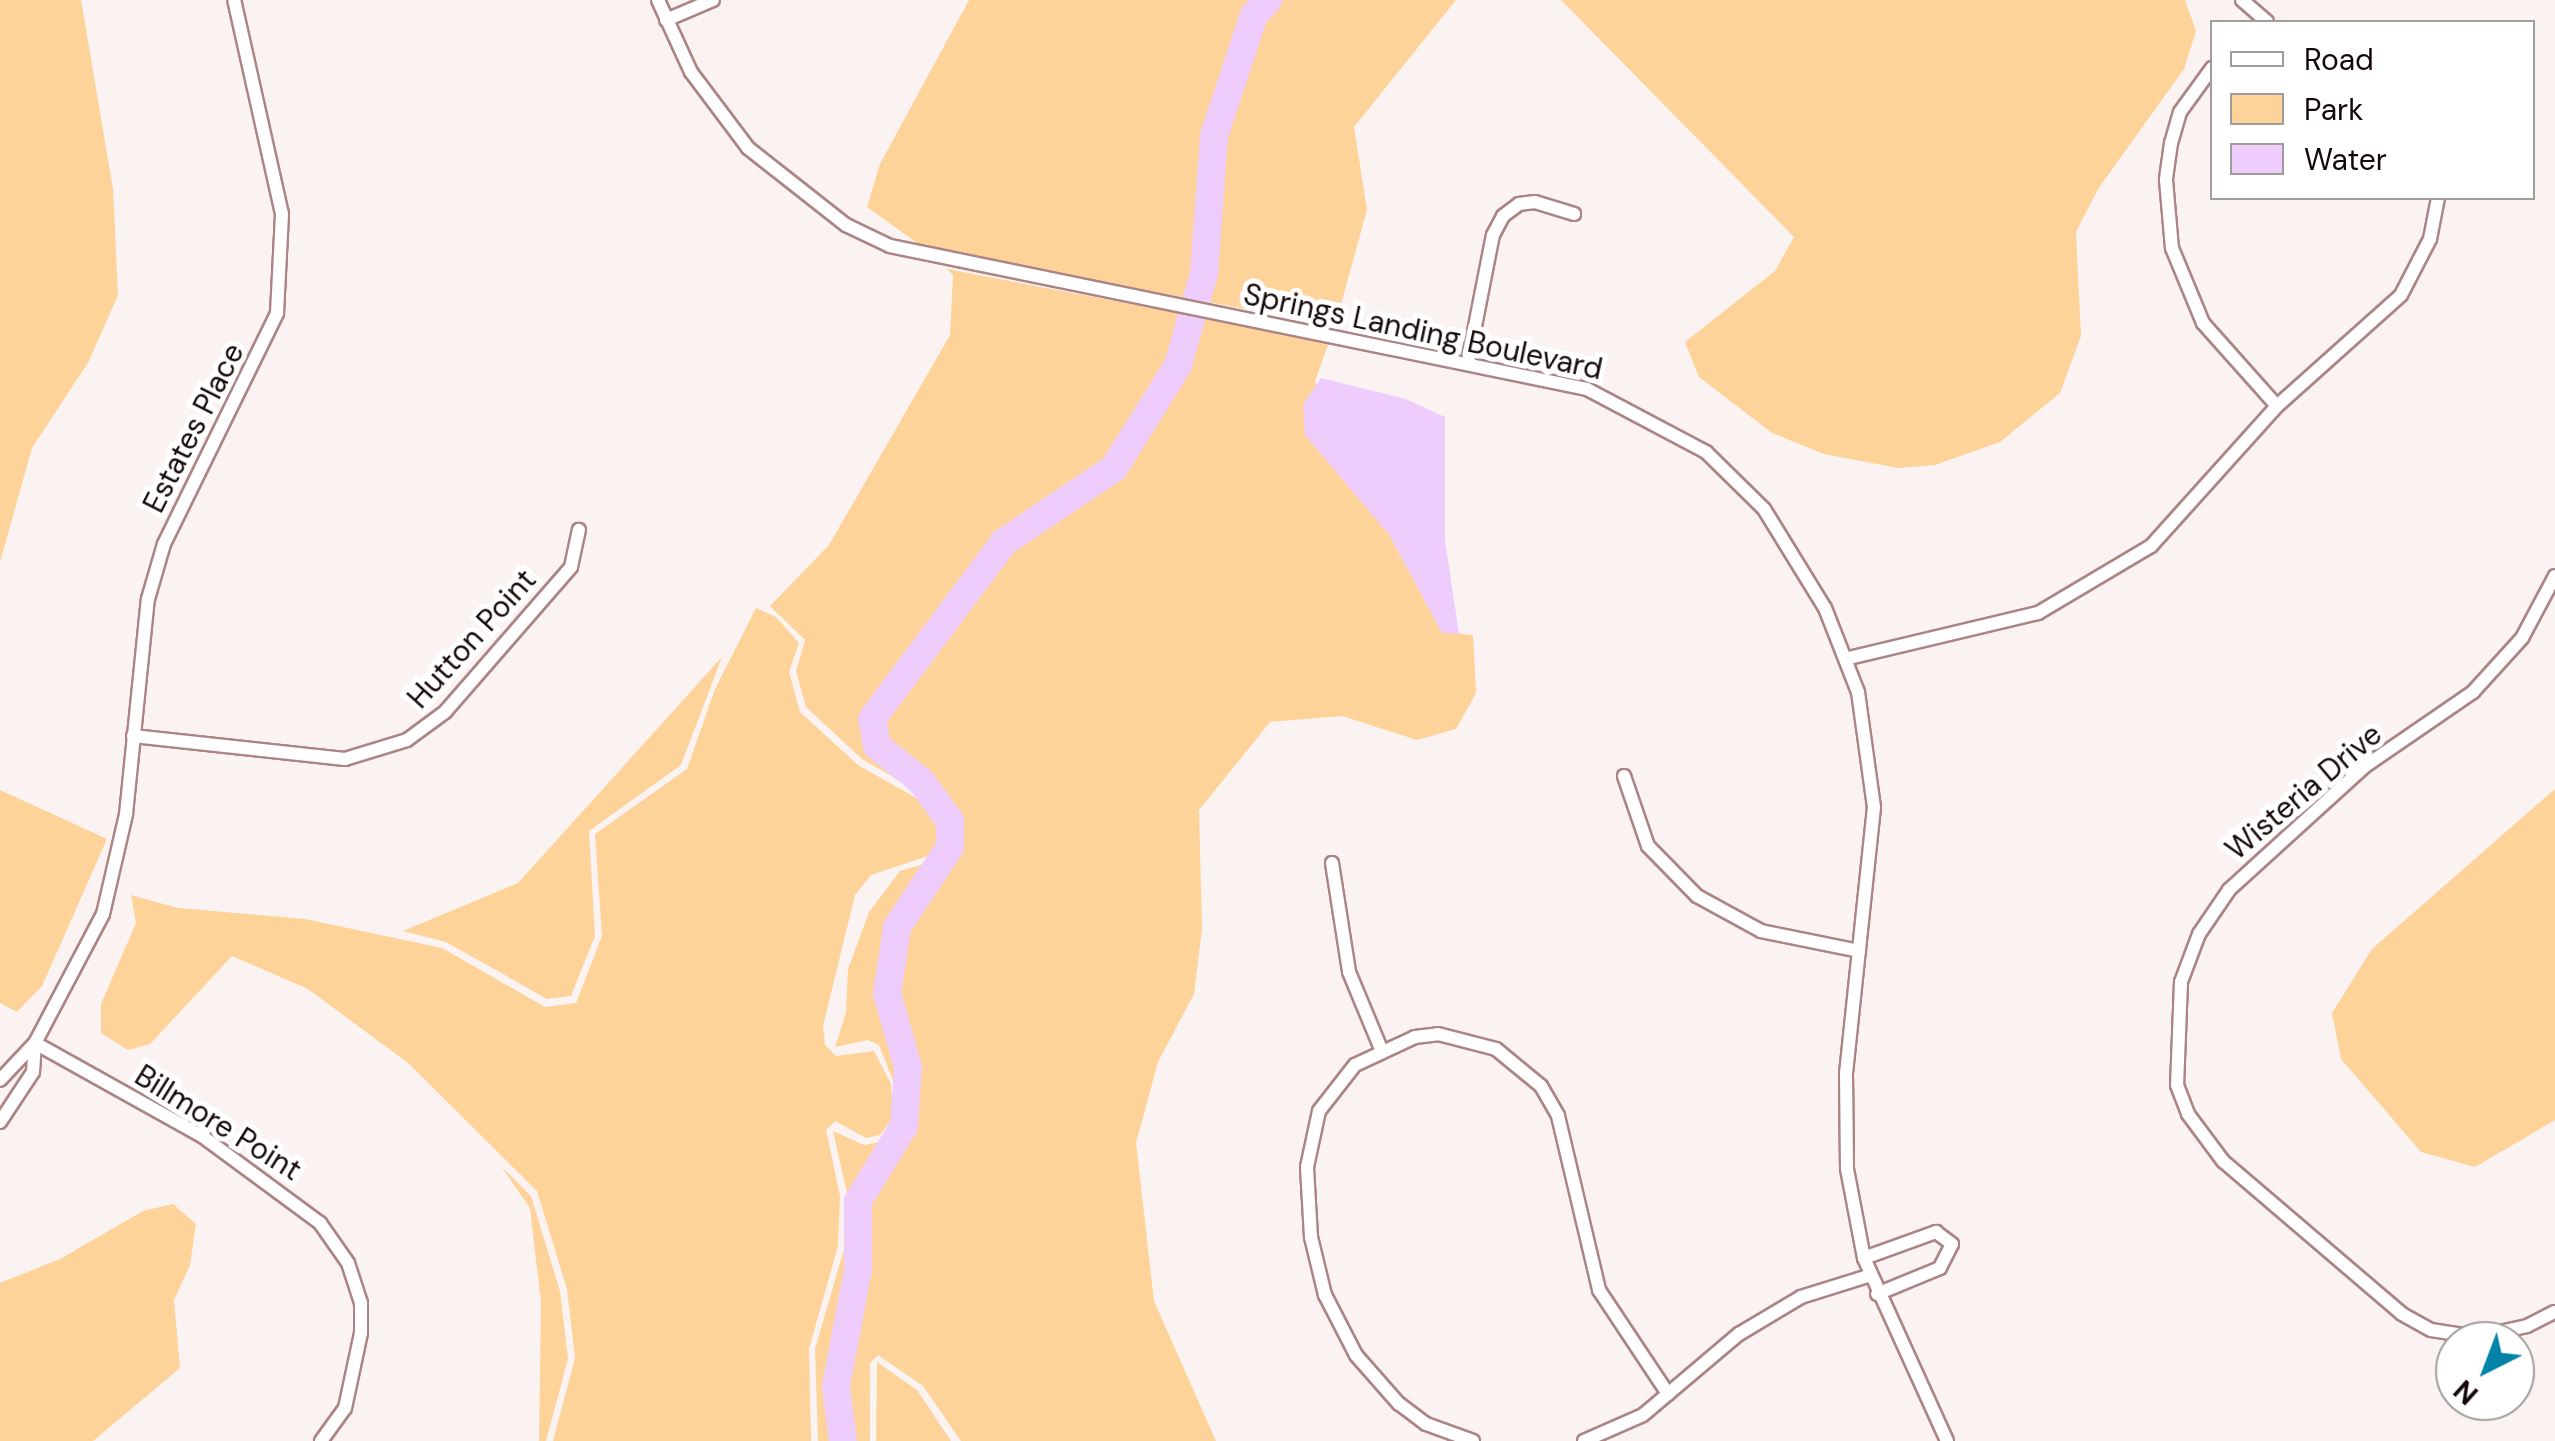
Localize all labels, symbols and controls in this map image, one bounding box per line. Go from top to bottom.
legend [2210,20,2535,200]
text: Road [2304,40,2374,79]
text: Park [2304,90,2363,129]
text: Water [2304,140,2387,179]
street label: Springs Landing Boulevard [1240,276,1606,388]
street label: Estates Place [136,337,252,519]
street label: Hutton Point [400,562,544,716]
street label: Wisteria Drive [2219,716,2389,868]
street label: Billmore Point [128,1058,308,1188]
north arrow [2435,1321,2535,1421]
text: N [2446,1372,2486,1413]

